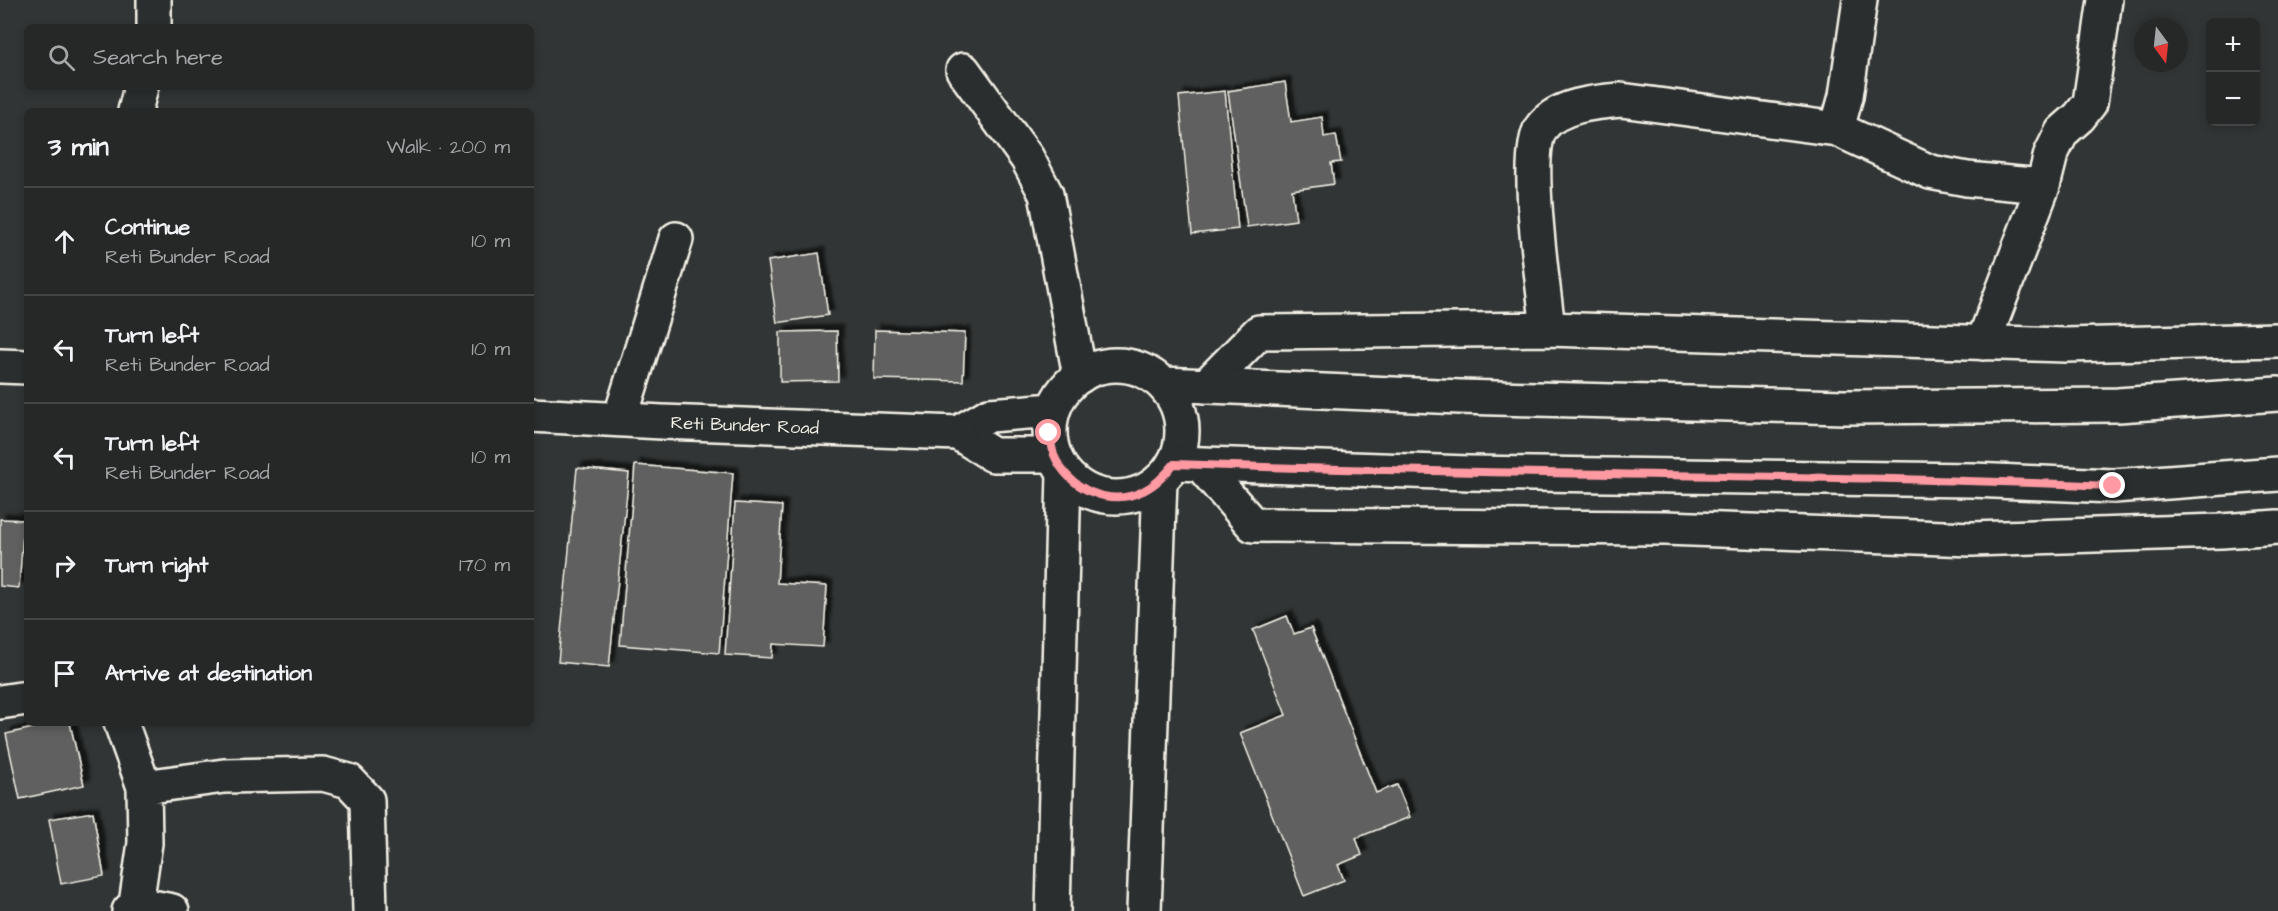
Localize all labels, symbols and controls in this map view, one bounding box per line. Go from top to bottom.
north arrow [2134,18,2188,72]
map controls [2206,18,2260,126]
button: + [2206,18,2260,72]
search box [24,24,534,90]
icon: search [45,41,78,74]
text: Search here [93,42,223,73]
button: − [2206,72,2260,126]
text: 3 min [48,129,109,165]
text: Walk · 200 m [387,133,510,161]
text: Continue [105,212,190,243]
icon: ahead [48,225,81,258]
text: 10 m [471,227,510,255]
text: Reti Bunder Road [105,243,270,271]
text: Turn left [105,320,199,351]
icon: left [48,333,81,366]
text: 10 m [471,335,510,363]
text: Reti Bunder Road [105,351,270,379]
street label: Reti Bunder Road [670,410,819,440]
route start [1035,419,1061,445]
text: Turn left [105,428,199,459]
icon: left [48,441,81,474]
text: 10 m [471,443,510,471]
text: Reti Bunder Road [105,459,270,487]
route end [2099,472,2125,498]
icon: right [48,549,81,582]
text: Turn right [105,550,208,581]
text: 170 m [459,551,510,579]
icon: arrive [48,657,81,690]
text: Arrive at destination [105,658,312,689]

